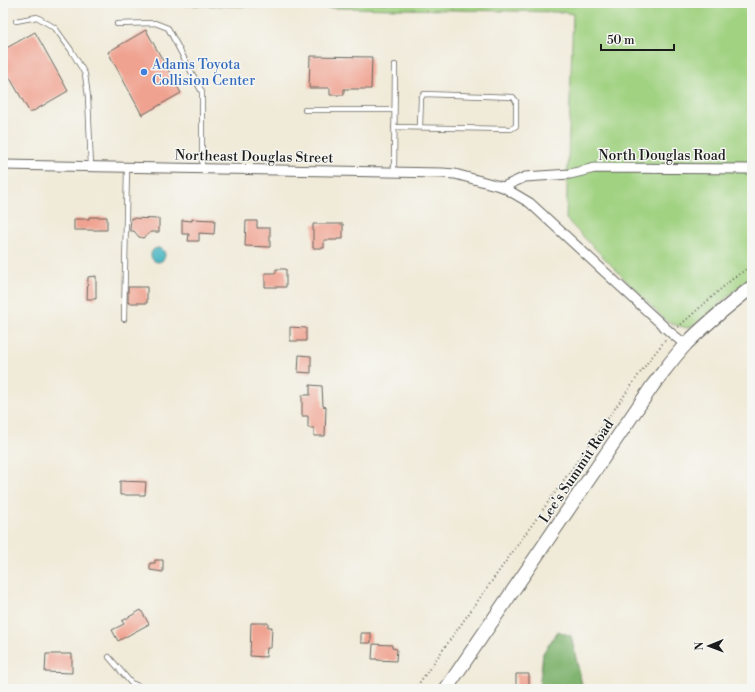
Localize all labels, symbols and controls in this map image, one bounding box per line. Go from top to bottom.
scale bar [601,26,674,52]
text: 50 m [607,33,635,48]
place label: Adams Toyota Collision Center [151,56,255,90]
marker: Adams Toyota Collision Center [139,67,149,77]
street label: Northeast Douglas Street [175,147,333,167]
street label: North Douglas Road [598,147,726,165]
street label: Lee's Summit Road [536,416,618,527]
north arrow [689,626,729,666]
text: N [693,641,707,651]

